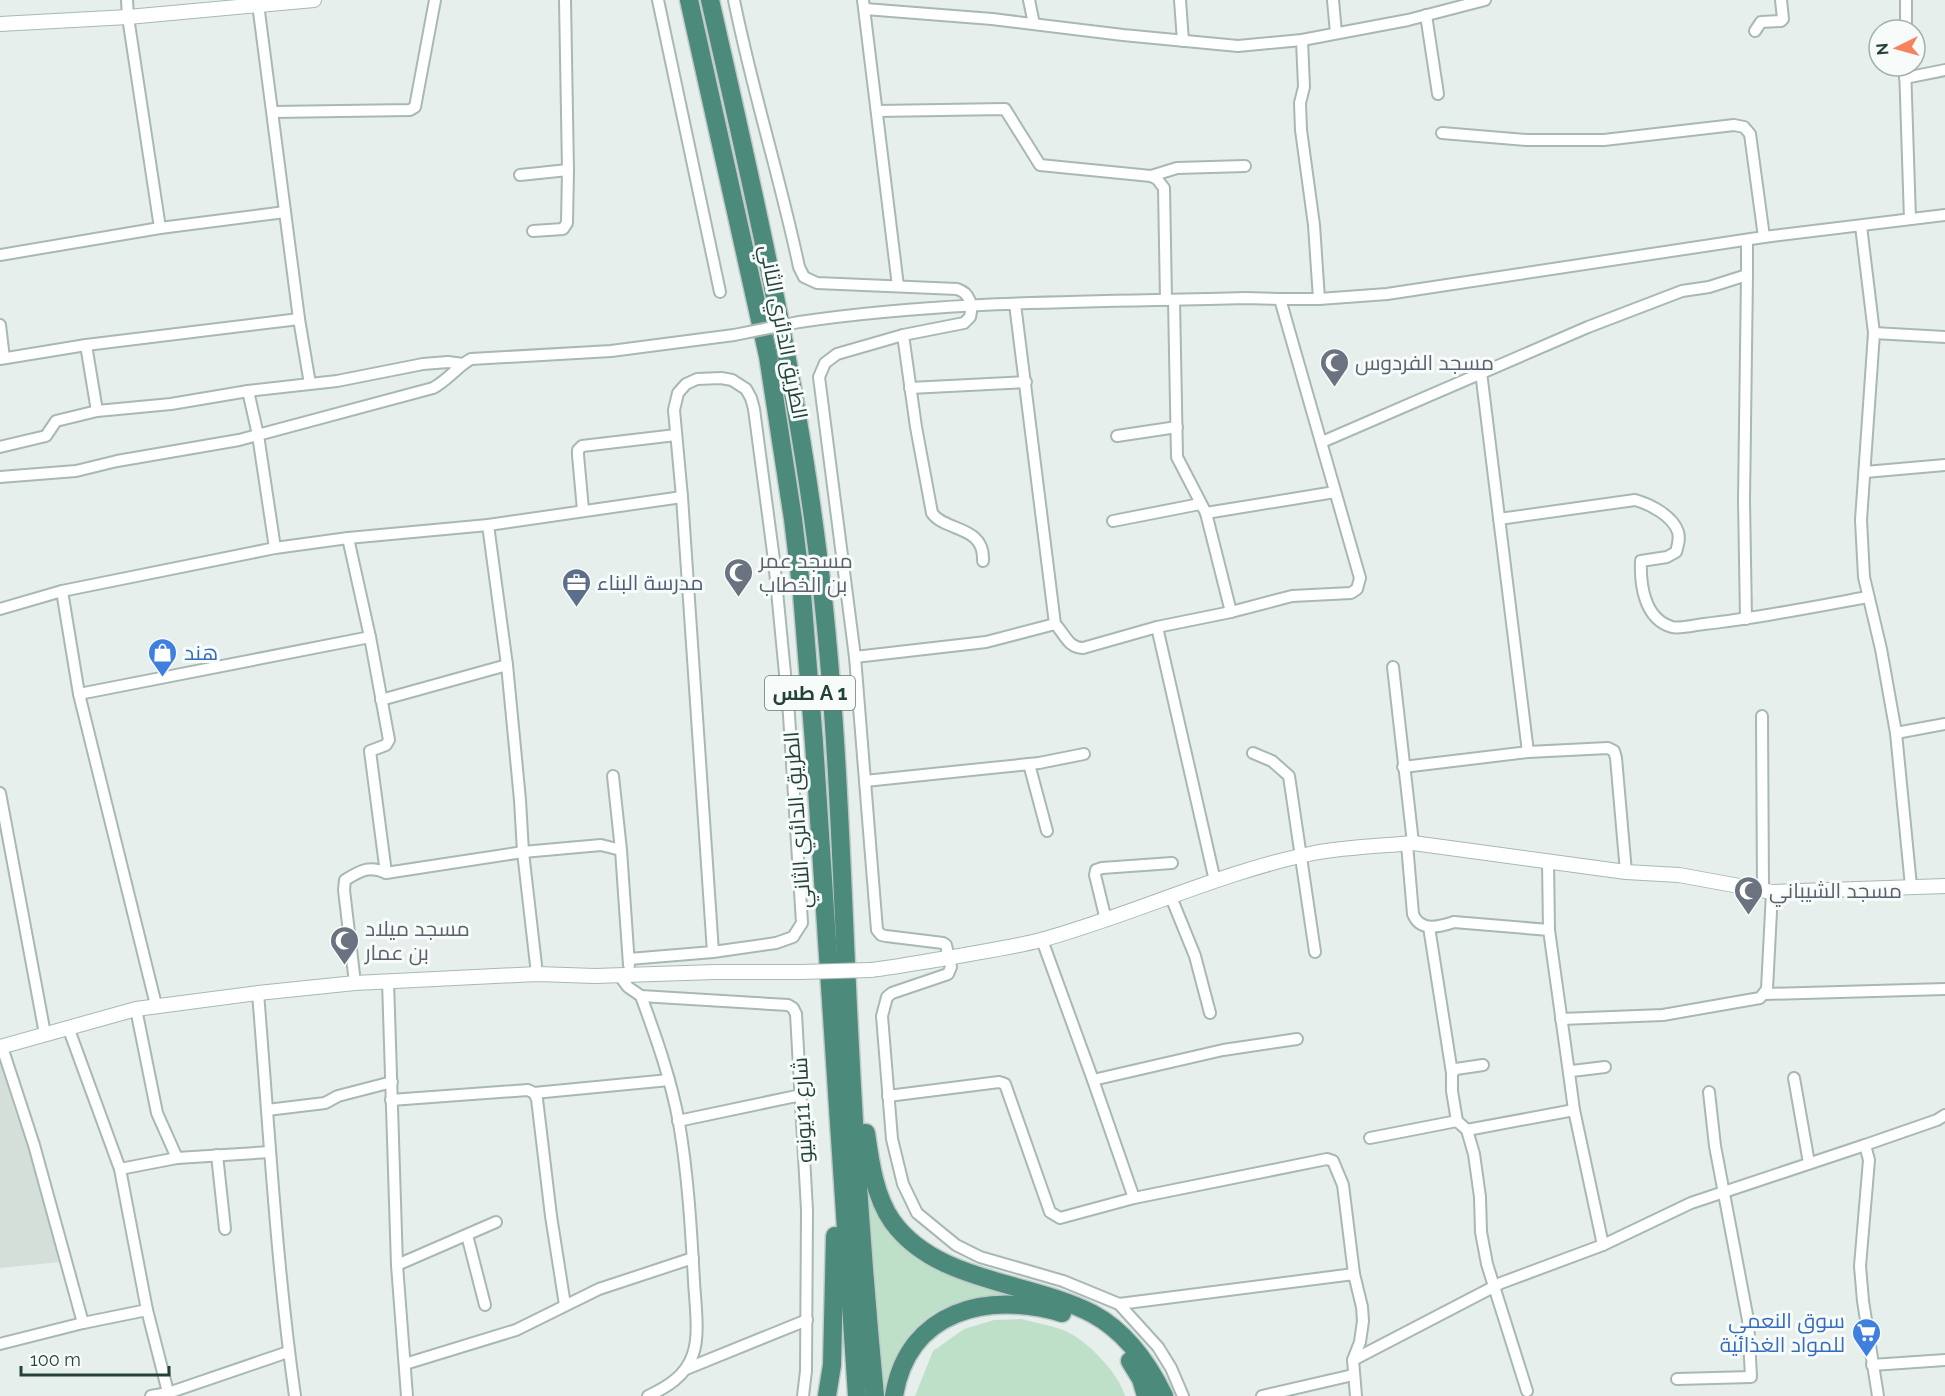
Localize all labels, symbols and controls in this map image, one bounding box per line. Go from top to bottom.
north arrow [1867,18,1927,78]
text: N [1873,42,1893,56]
street label: الطريق الدائري الثاني [751,243,813,422]
mosque icon: مسجد الفردوس [1318,346,1350,388]
place label: مسجد الفردوس [1355,350,1494,376]
place label: مسجد عمر بن الخطاب [758,548,853,598]
mosque icon: مسجد عمر بن الخطاب [722,556,754,598]
office icon: مدرسة البناء [560,566,592,608]
place label: مدرسة البناء [597,570,704,595]
shop icon: هند [147,636,179,678]
place label: هند [184,640,218,665]
road number: طس A 1 [765,676,855,710]
street label: الطريق الدائري الثاني [778,730,820,909]
mosque icon: مسجد الشيباني [1732,874,1764,916]
place label: مسجد الشيباني [1769,878,1902,907]
place label: مسجد ميلاد بن عمار [364,916,470,966]
mosque icon: مسجد ميلاد بن عمار [328,924,360,966]
street label: شارع 11يونيو [787,1056,819,1163]
place label: سوق النعمي للمواد الغذائية [1720,1308,1845,1357]
supermarket icon: سوق النعمي للمواد الغذائية [1850,1316,1882,1358]
scale bar [21,1339,170,1377]
text: 100 m [30,1349,81,1370]

